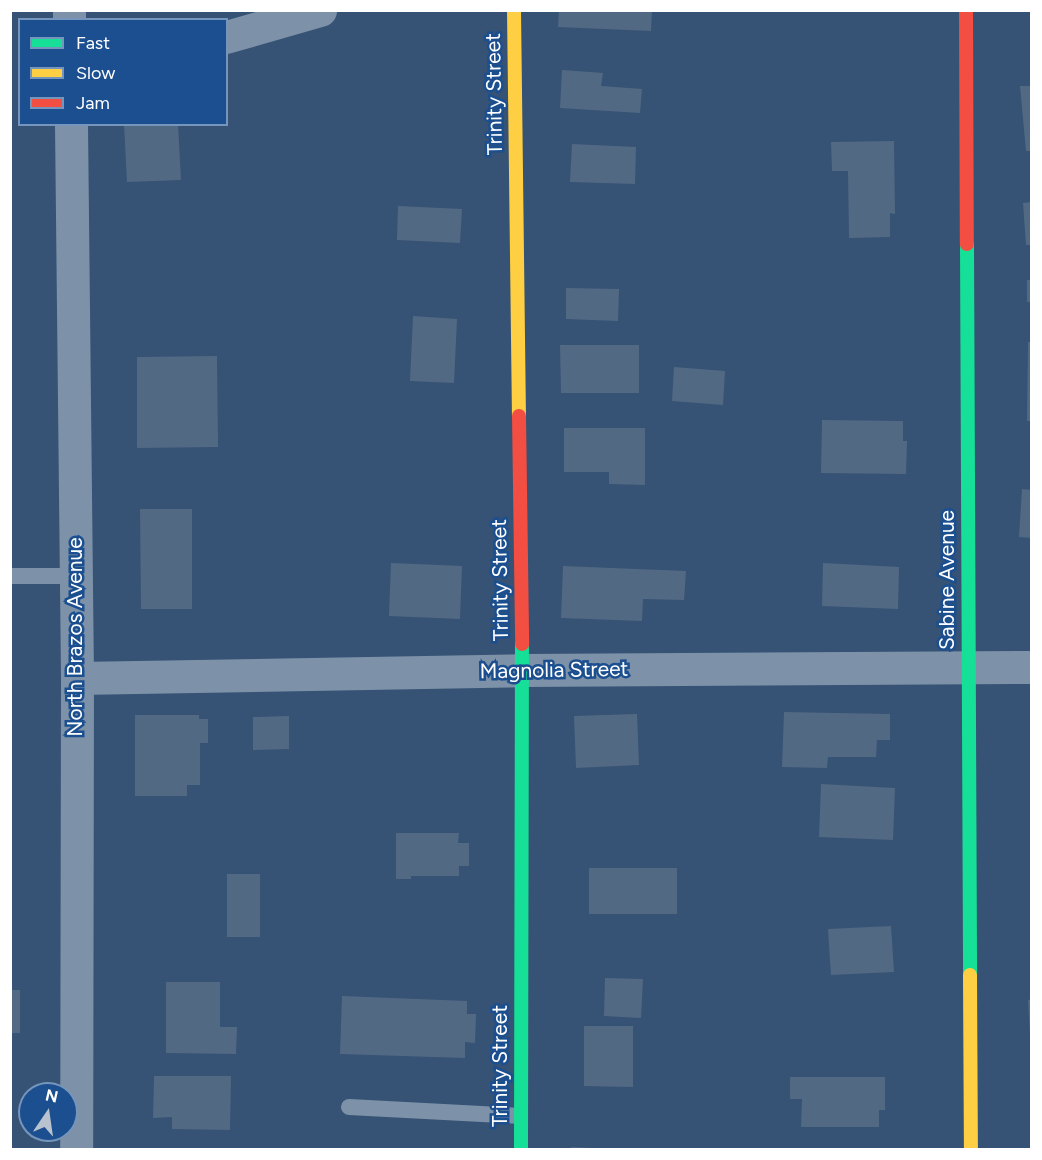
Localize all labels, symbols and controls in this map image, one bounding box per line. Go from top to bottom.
legend [18,18,228,126]
text: Fast [76,32,110,54]
street label: Trinity Street [480,33,508,155]
text: Slow [76,62,115,84]
text: Jam [76,92,110,114]
street label: Sabine Avenue [934,510,960,650]
street label: Trinity Street [486,519,514,641]
street label: North Brazos Avenue [62,537,88,737]
street label: Magnolia Street [479,656,629,684]
street label: Trinity Street [487,1005,513,1127]
north arrow [18,1082,78,1142]
text: N [44,1085,60,1107]

